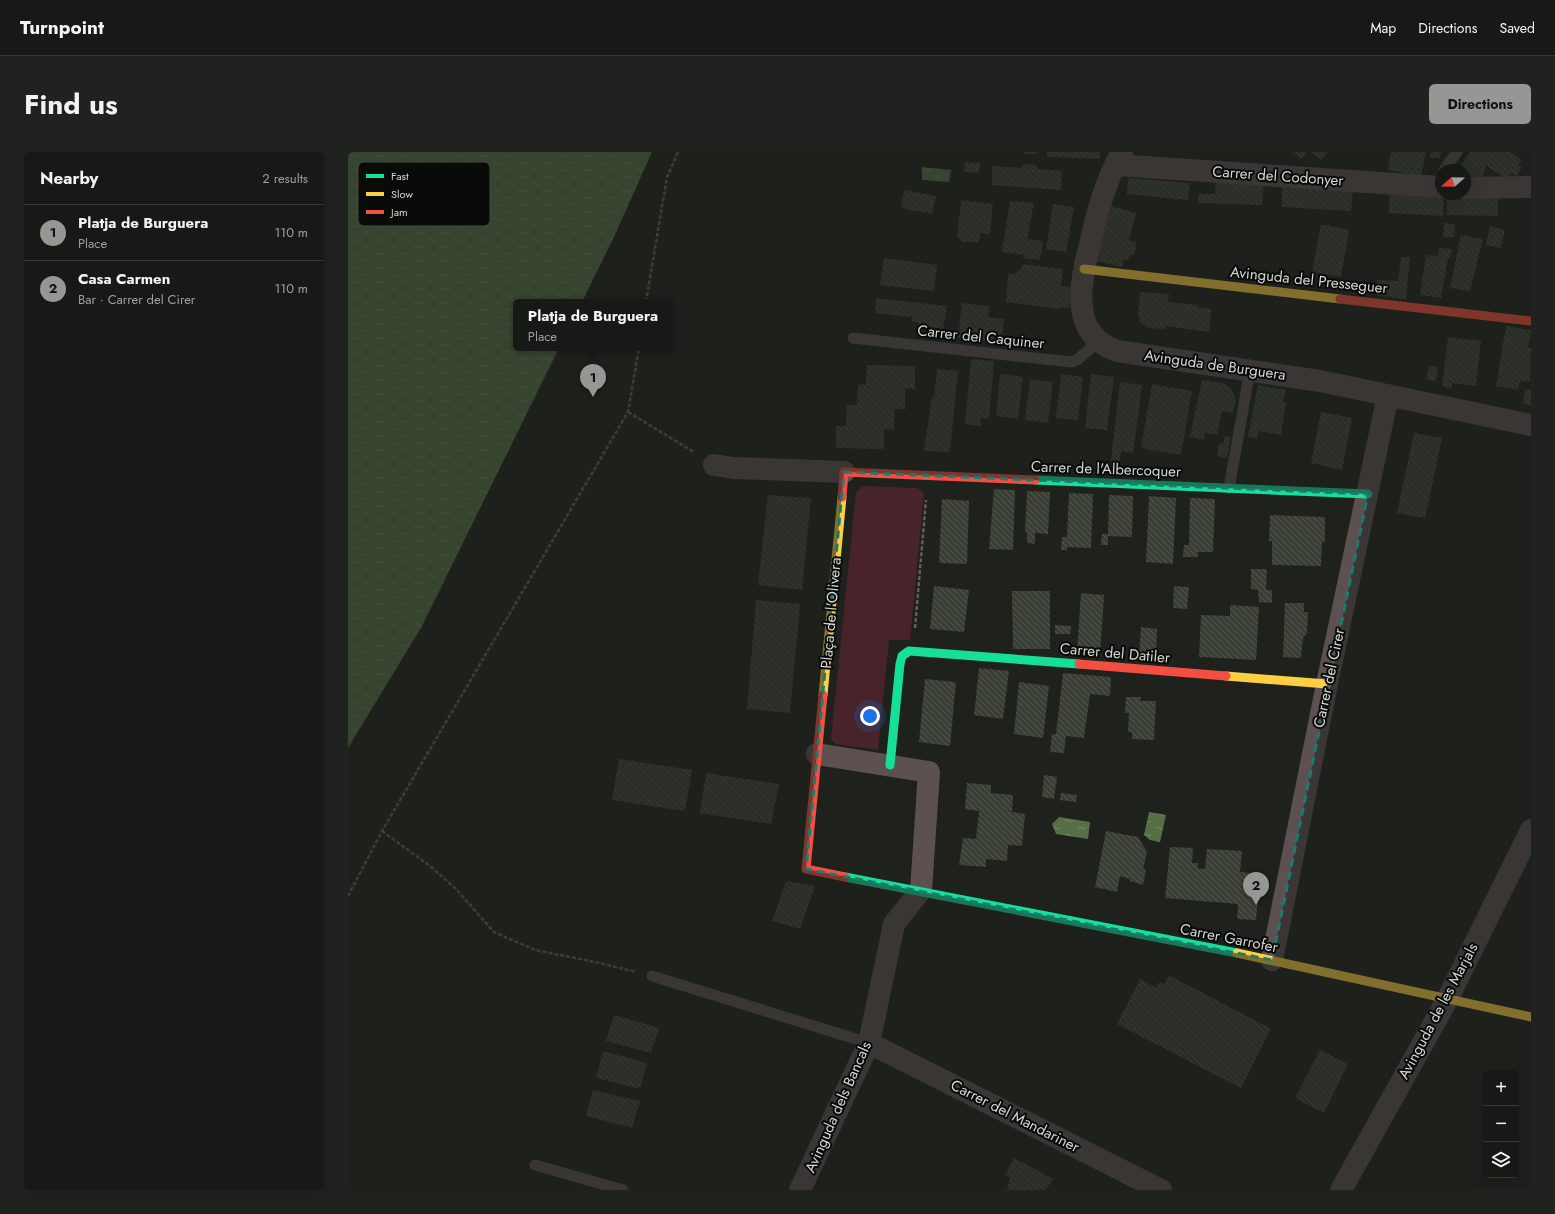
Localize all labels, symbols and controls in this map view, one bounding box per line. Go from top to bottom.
text: Turnpoint [20,14,104,41]
text: Map [1370,18,1396,38]
text: Directions [1418,18,1478,38]
text: Saved [1500,18,1535,38]
text: Find us [24,84,118,125]
button: Directions [1429,84,1531,124]
street label: Carrer del Codonyer [1212,160,1345,192]
legend [358,162,490,226]
north arrow [1435,164,1471,200]
text: Nearby [40,166,98,190]
text: Fast [391,168,409,184]
text: 2 results [262,169,308,188]
text: Slow [391,186,413,202]
text: Jam [389,204,408,220]
text: Platja de Burguera [78,212,208,234]
text: 1 [50,223,56,242]
text: 110 m [274,223,308,242]
text: Place [78,234,107,253]
street label: Avinguda del Presseguer [1229,261,1390,299]
text: Casa Carmen [78,268,170,290]
text: 2 [49,279,57,298]
text: 110 m [274,279,308,298]
text: Bar · Carrer del Cirer [78,290,195,309]
popup [513,299,673,351]
text: Platja de Burguera [528,305,658,327]
street label: Carrer del Caquiner [916,319,1047,355]
text: Place [528,327,557,346]
street label: Avinguda de Burguera [1143,344,1287,386]
pin: 1 [580,364,606,397]
street label: Carrer de l'Albercoquer [1030,455,1182,483]
street label: Plaça de l'Olivera [815,557,847,669]
street label: Carrer del Cirer [1308,625,1350,730]
street label: Carrer del Datiler [1059,637,1172,669]
your location [860,706,880,726]
pin: 2 [1243,872,1269,905]
street label: Carrer Garrofer [1178,918,1281,958]
street label: Avinguda de les Marjals [1393,939,1483,1083]
street label: Avinguda dels Bancals [799,1038,877,1176]
map controls [1483,1070,1519,1178]
button: + [1483,1070,1519,1106]
street label: Carrer del Mandariner [947,1074,1084,1158]
button: − [1483,1106,1519,1142]
button: layers [1483,1142,1519,1178]

